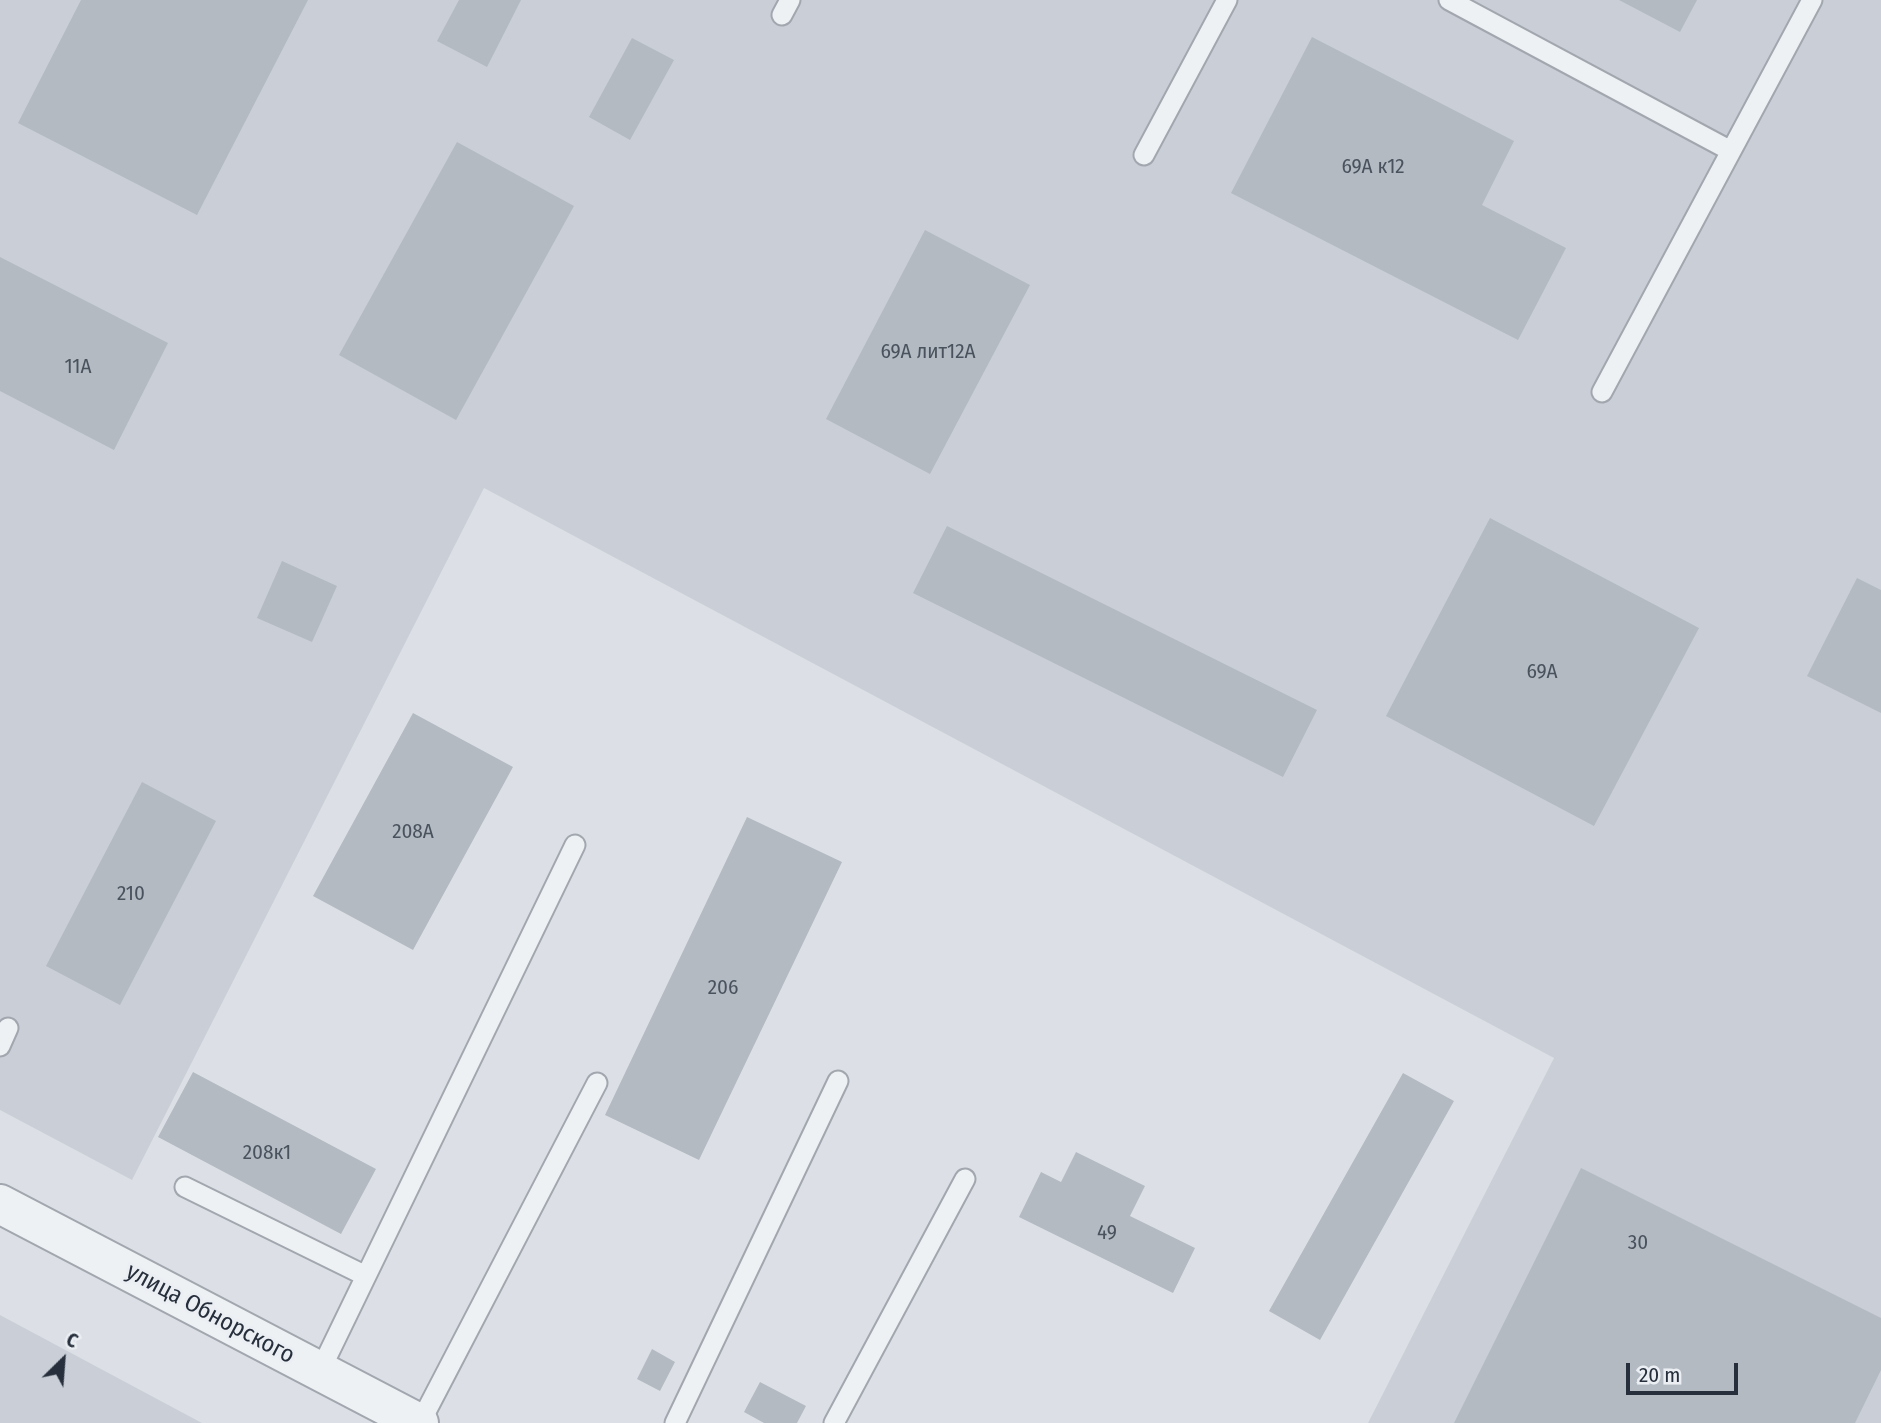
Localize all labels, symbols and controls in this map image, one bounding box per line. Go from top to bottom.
house number: 69А к12 [1341,154,1405,180]
house number: 69А лит12А [880,339,976,365]
house number: 11А [64,354,92,380]
house number: 69А [1526,659,1558,685]
house number: 208А [392,819,434,845]
house number: 210 [117,881,145,907]
house number: 206 [708,975,738,1001]
house number: 208к1 [243,1140,291,1166]
house number: 49 [1097,1220,1117,1246]
house number: 30 [1628,1230,1648,1256]
street label: улица Обнорского [121,1257,299,1371]
north arrow [28,1325,98,1395]
text: С [63,1328,81,1353]
scale bar [1629,1350,1741,1394]
text: 20 m [1639,1362,1680,1388]

